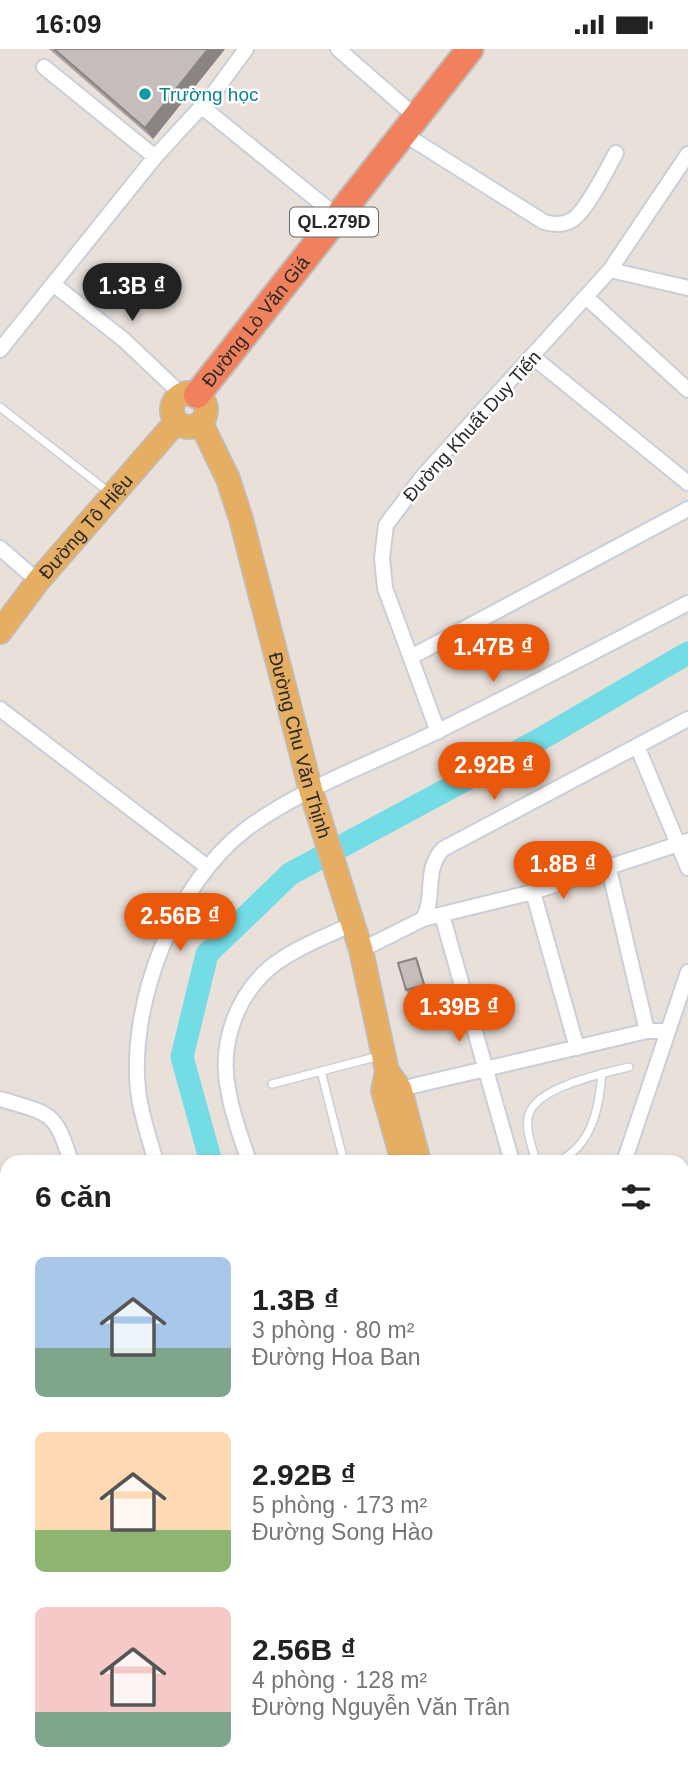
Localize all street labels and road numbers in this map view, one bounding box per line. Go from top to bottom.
road number: QL.279D [290,207,378,237]
street label: Đường Lò Văn Giá [197,251,313,391]
street label: Đường Khuất Duy Tiến [399,346,545,506]
street label: Đường Tô Hiệu [34,470,137,583]
street label: Đường Chu Văn Thịnh [265,650,336,841]

